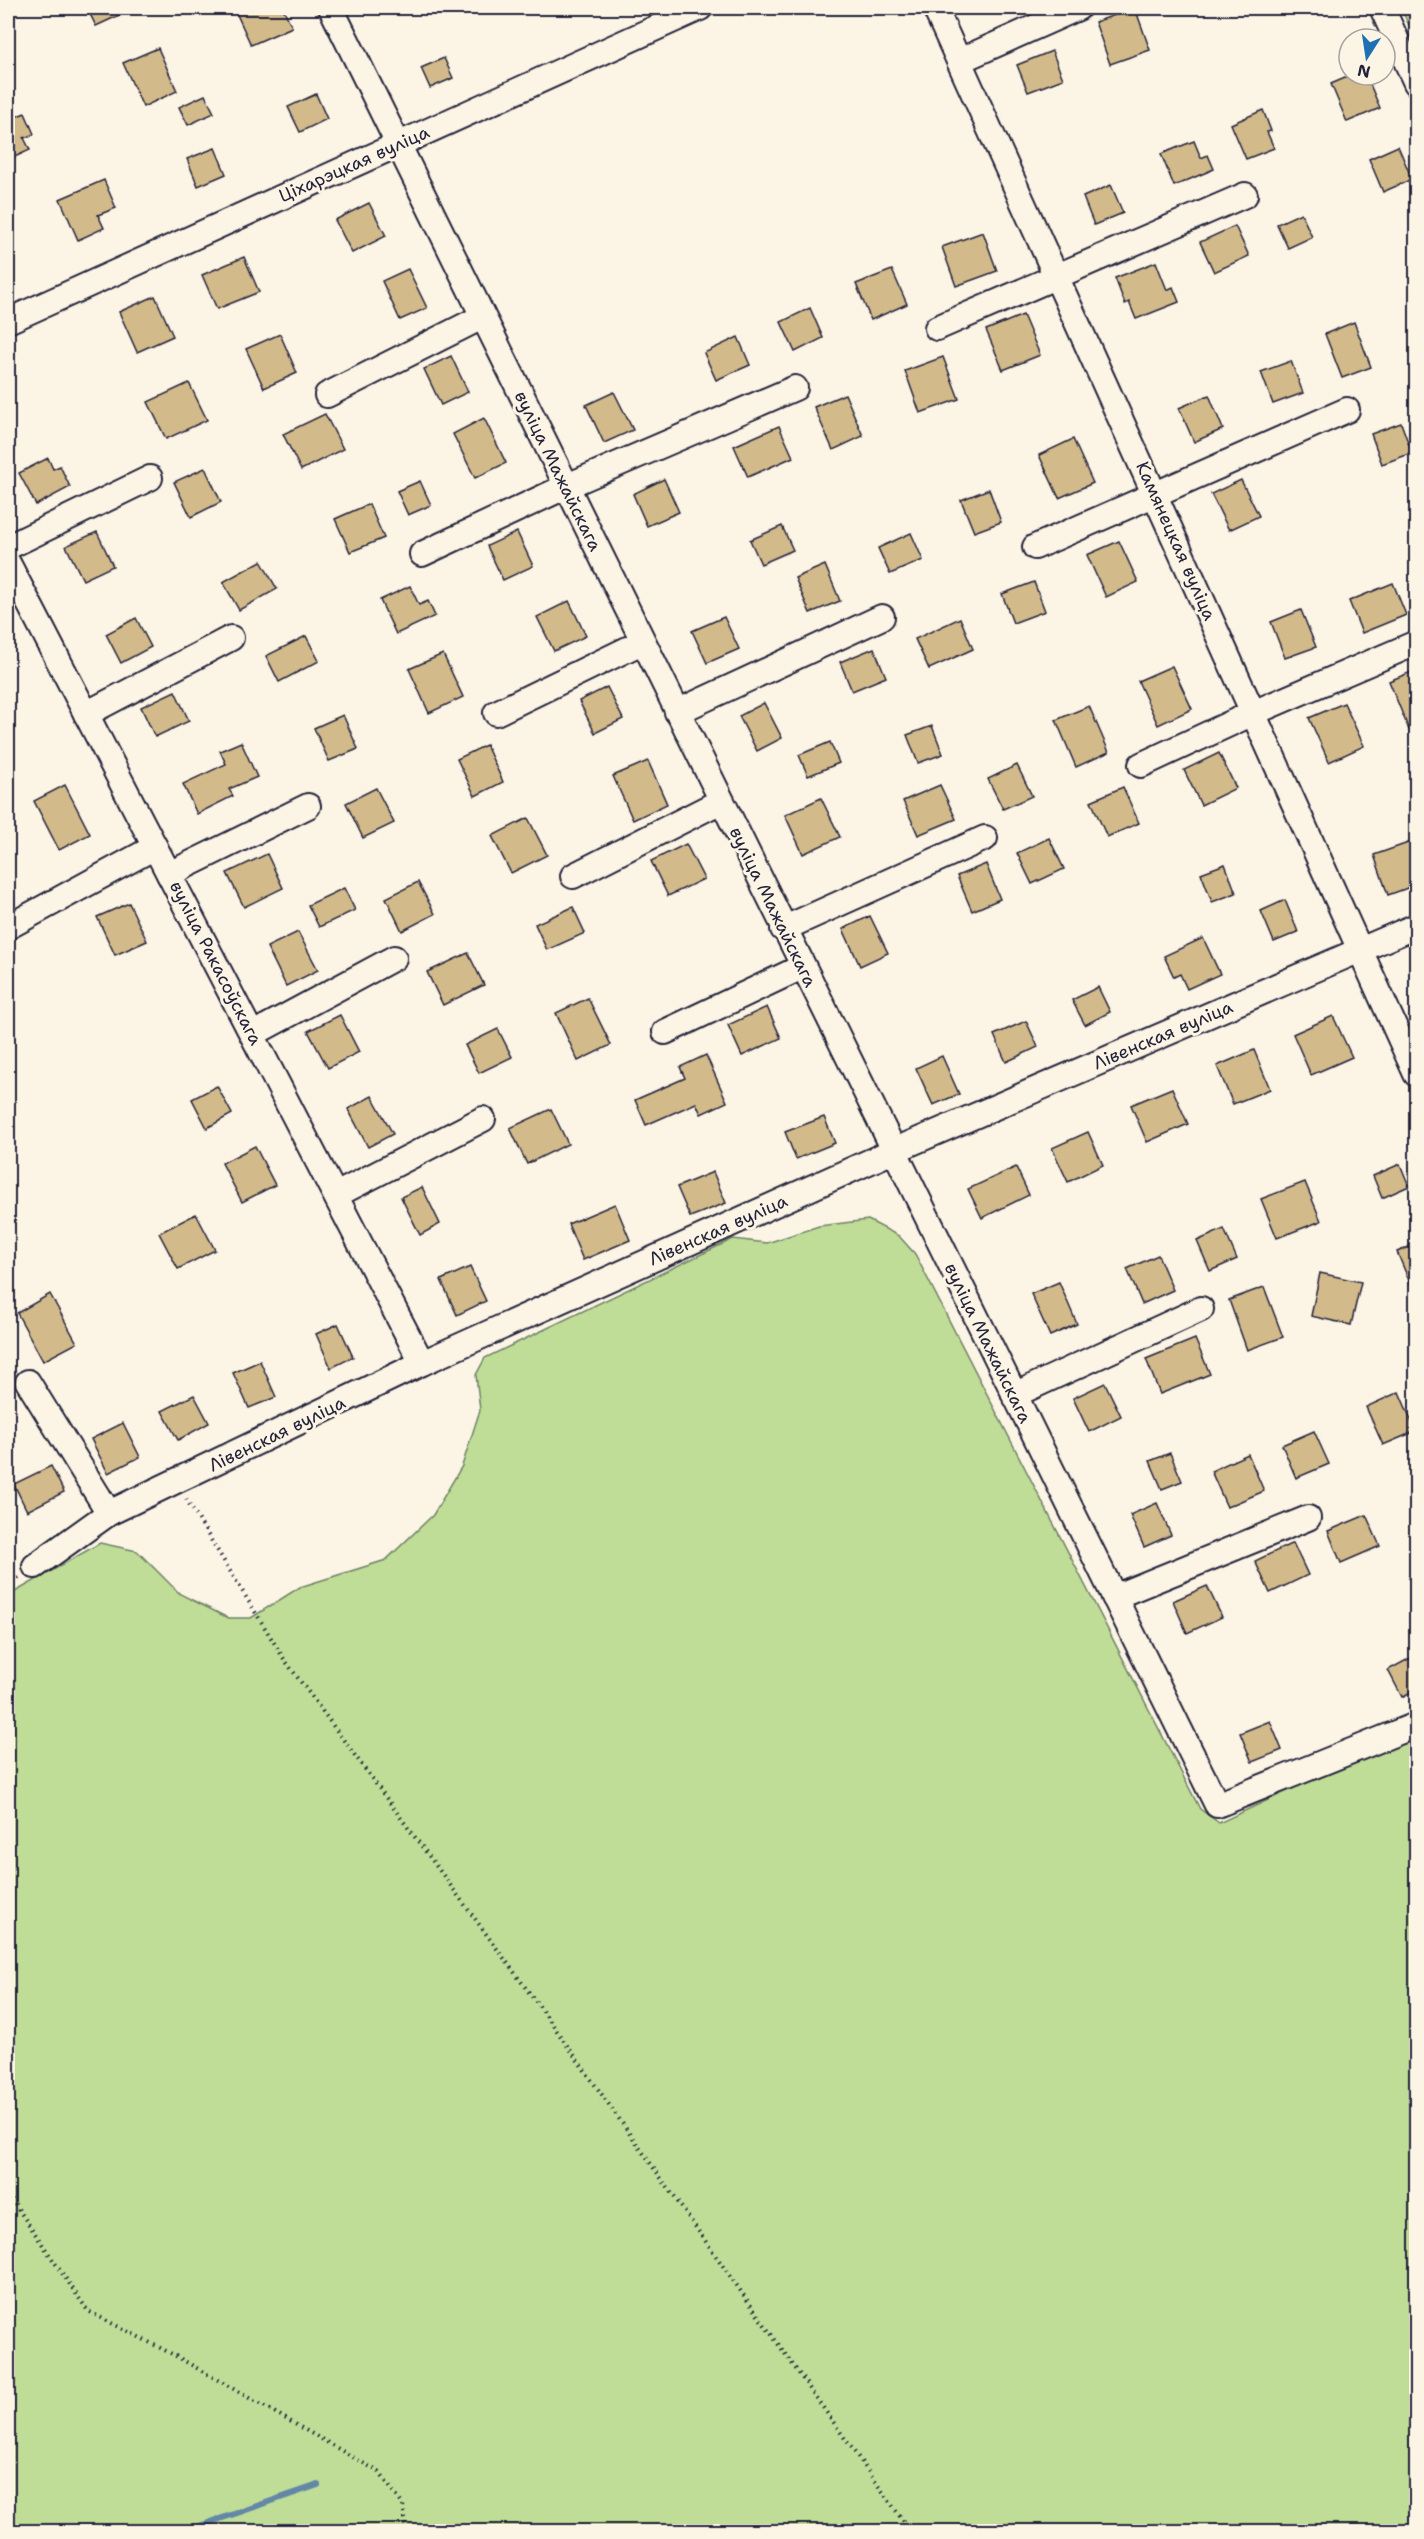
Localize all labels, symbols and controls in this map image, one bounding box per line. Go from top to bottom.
north arrow [1337,27,1397,87]
text: N [1356,60,1372,83]
street label: Ціхарэцкая вуліца [275,120,433,208]
street label: вуліца Мажайскага [509,387,607,555]
street label: Камянецкая вуліца [1130,458,1222,624]
street label: вуліца Мажайскага [724,823,822,991]
street label: вуліца Ракасоўскага [164,877,268,1049]
street label: Лівенская вуліца [1090,995,1236,1075]
street label: Лівенская вуліца [645,1189,791,1271]
street label: вуліца Мажайскага [939,1259,1037,1427]
street label: Лівенская вуліца [205,1390,349,1478]

